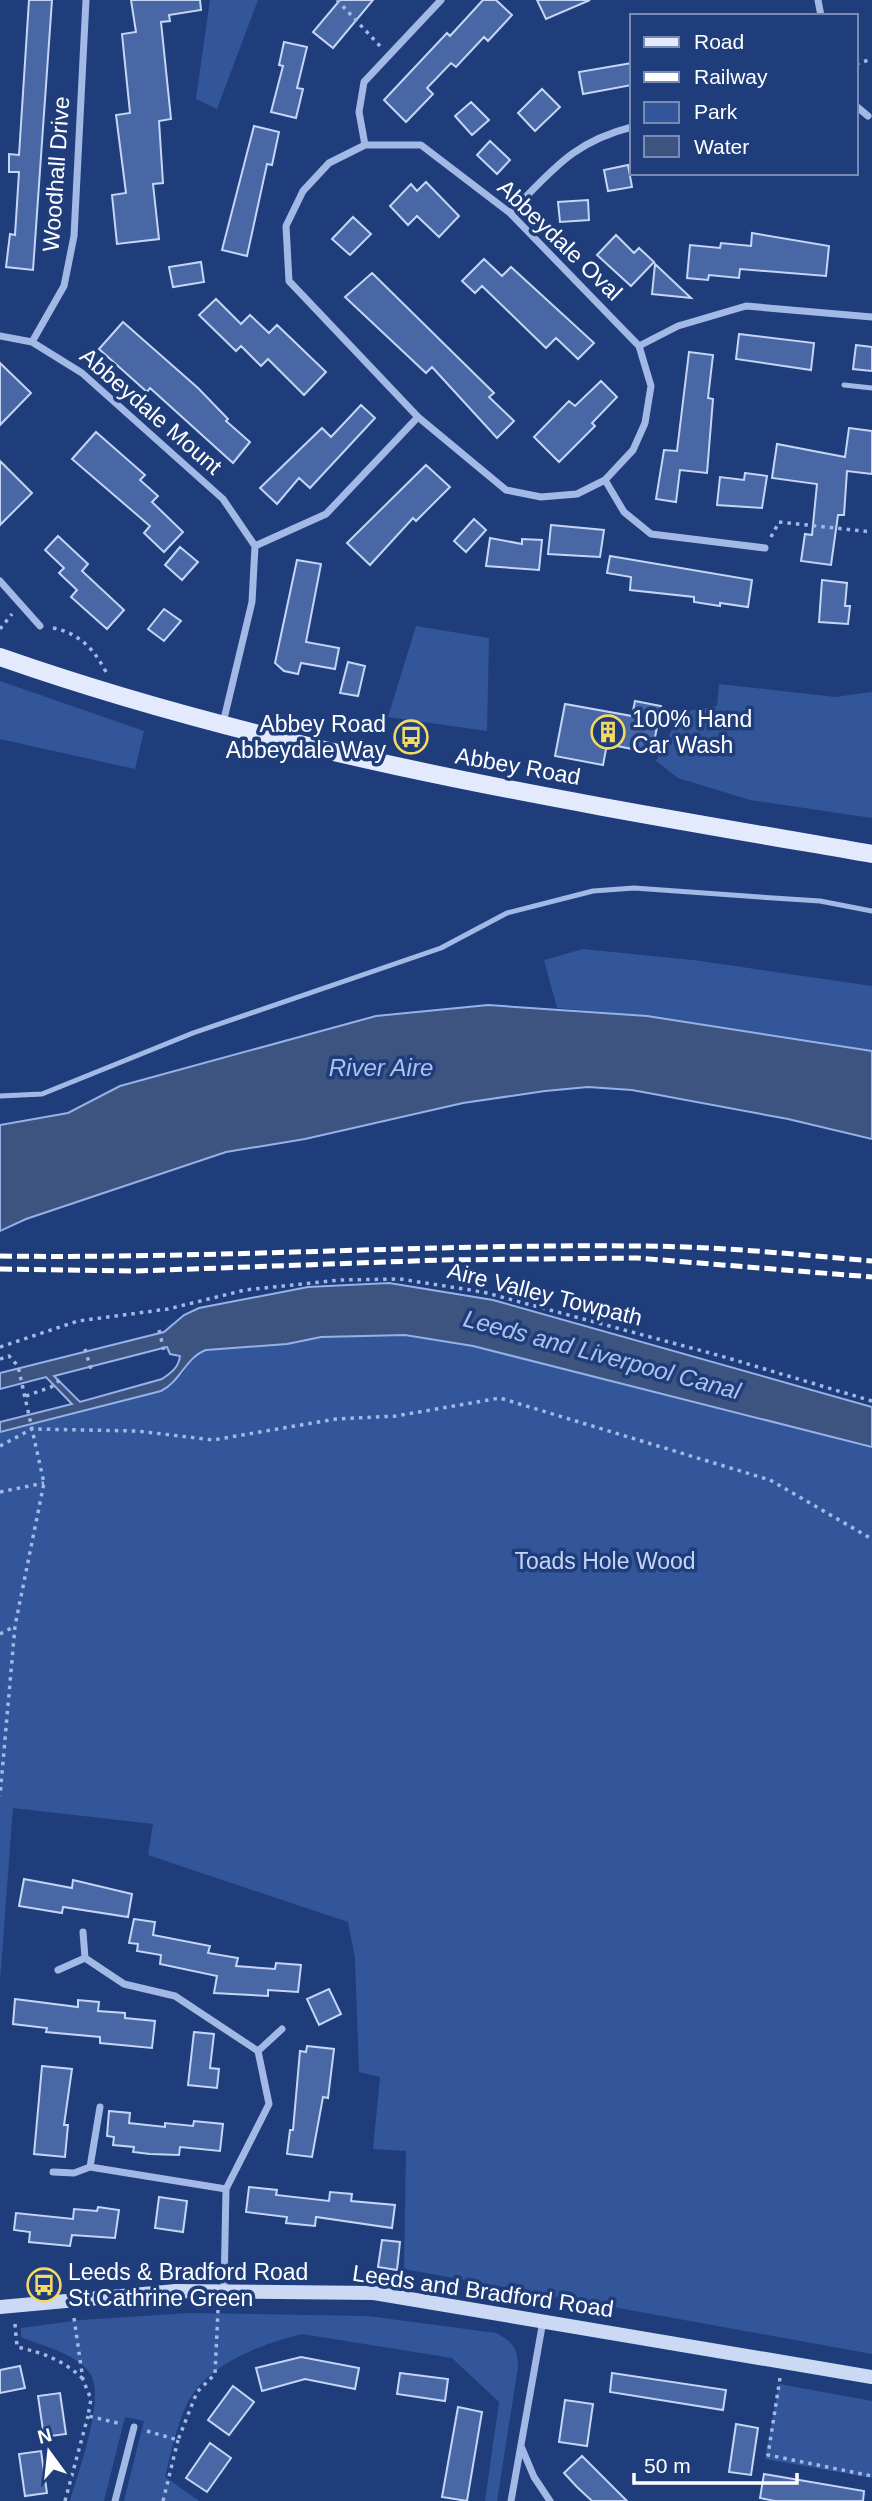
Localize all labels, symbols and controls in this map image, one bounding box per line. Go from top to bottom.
legend [630,14,858,175]
text: Road [694,30,744,53]
text: Railway [694,65,768,88]
street label: Woodhall Drive [38,96,74,252]
text: Park [694,100,738,123]
text: Water [694,135,749,158]
street label: Abbeydale Oval [493,174,627,306]
street label: Abbeydale Mount [75,342,228,480]
place label: 100% Hand Car Wash [632,706,752,758]
place label: Abbey Road Abbeydale Way [226,711,386,763]
building icon: 100% Hand Car Wash [589,713,627,751]
bus stop icon: Abbey Road Abbeydale Way [392,718,430,756]
street label: Abbey Road [453,742,583,790]
water label: River Aire [329,1054,433,1081]
street label: Aire Valley Towpath [445,1257,645,1331]
water label: Leeds and Liverpool Canal [461,1305,744,1405]
park label: Toads Hole Wood [514,1548,696,1574]
place label: Leeds & Bradford Road St Cathrine Green [68,2259,308,2311]
street label: Leeds and Bradford Road [351,2260,615,2322]
bus stop icon: Leeds & Bradford Road St Cathrine Green [25,2266,63,2304]
north arrow [14,2417,84,2487]
text: N [35,2424,54,2448]
scale bar [634,2442,797,2486]
text: 50 m [644,2454,691,2477]

